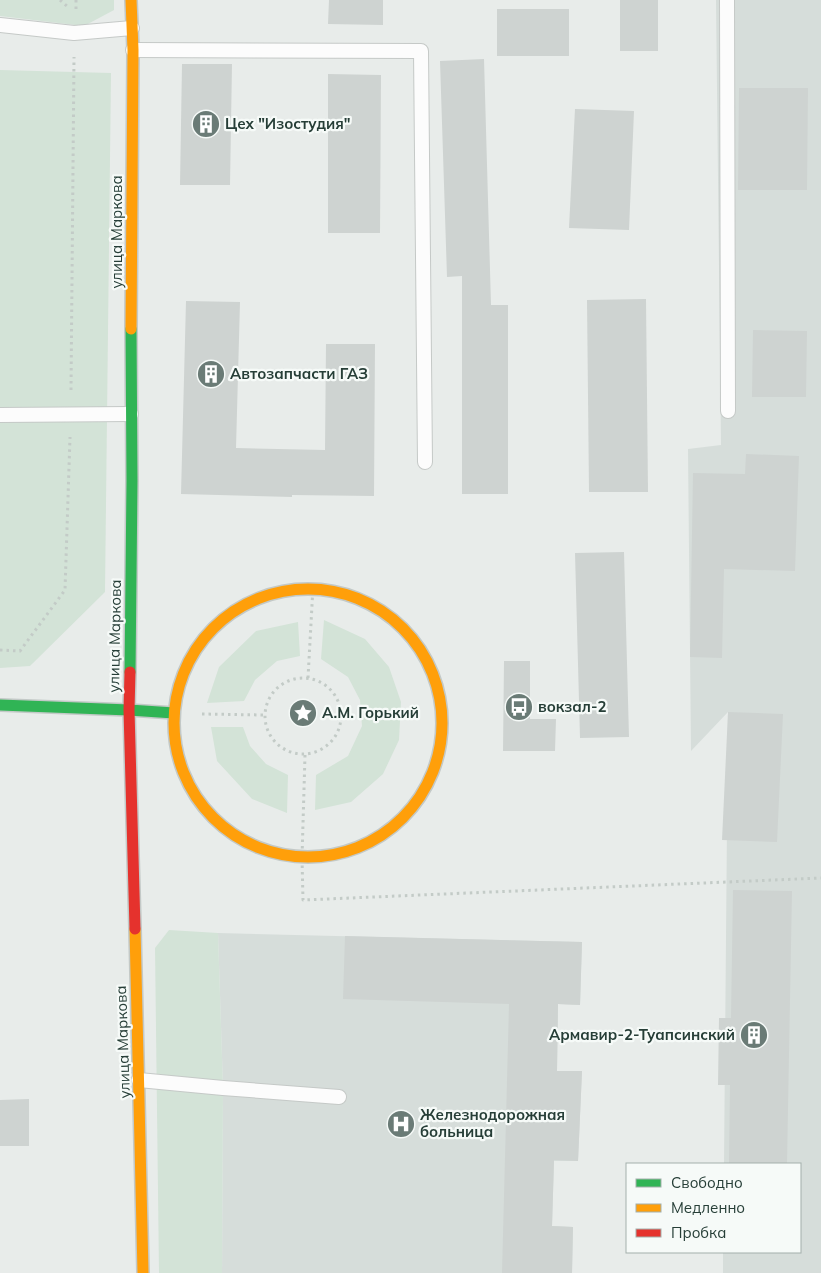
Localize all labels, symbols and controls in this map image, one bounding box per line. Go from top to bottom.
building icon: Цех "Изостудия" [191,109,221,139]
place label: Цех "Изостудия" [225,114,350,133]
street label: улица Маркова [107,175,126,289]
building icon: Автозапчасти ГАЗ [196,359,226,389]
place label: Автозапчасти ГАЗ [230,364,368,383]
street label: улица Маркова [104,579,125,693]
bus stop icon: вокзал-2 [504,692,534,722]
place label: вокзал-2 [538,697,607,716]
place icon: А.М. Горький [288,698,318,728]
place label: А.М. Горький [322,703,419,722]
street label: улица Маркова [111,985,134,1099]
building icon: Армавир-2-Туапсинский [739,1020,769,1050]
place label: Армавир-2-Туапсинский [549,1025,735,1044]
place label: Железнодорожная больница [420,1105,565,1141]
hospital icon: Железнодорожная больница [386,1109,416,1139]
legend [626,1163,801,1253]
text: Свободно [671,1173,743,1192]
text: Медленно [671,1198,745,1217]
text: Пробка [671,1223,726,1242]

